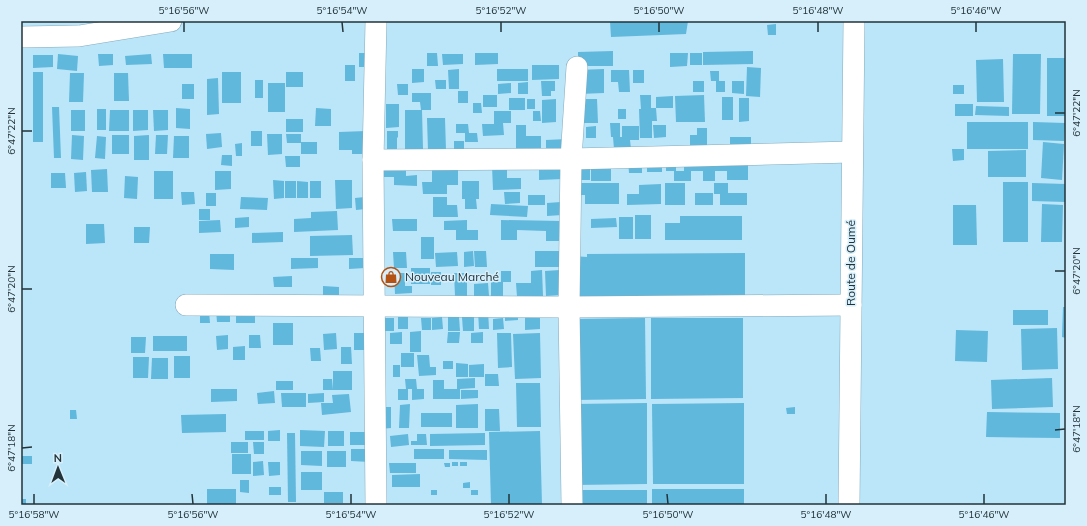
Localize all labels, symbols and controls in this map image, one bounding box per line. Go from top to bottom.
text: 5°16'56"W [159,4,209,17]
text: 5°16'54"W [317,4,367,17]
text: 5°16'52"W [476,4,526,17]
text: 5°16'50"W [634,4,684,17]
text: 5°16'48"W [793,4,843,17]
text: 5°16'46"W [951,4,1001,17]
text: 6°47'22"N [1070,89,1083,137]
text: 6°47'22"N [5,107,18,155]
street label: Route de Oumé [843,220,858,306]
text: 6°47'20"N [1070,247,1083,295]
text: 6°47'20"N [5,265,18,313]
shop icon: Nouveau Marché [380,266,402,288]
place label: Nouveau Marché [405,269,499,284]
text: 6°47'18"N [1070,405,1083,453]
text: 6°47'18"N [5,424,18,472]
north arrow [38,448,78,488]
text: N [54,451,62,465]
text: 5°16'58"W [9,508,59,521]
text: 5°16'56"W [168,508,218,521]
text: 5°16'54"W [326,508,376,521]
text: 5°16'52"W [484,508,534,521]
text: 5°16'50"W [643,508,693,521]
text: 5°16'48"W [801,508,851,521]
text: 5°16'46"W [959,508,1009,521]

